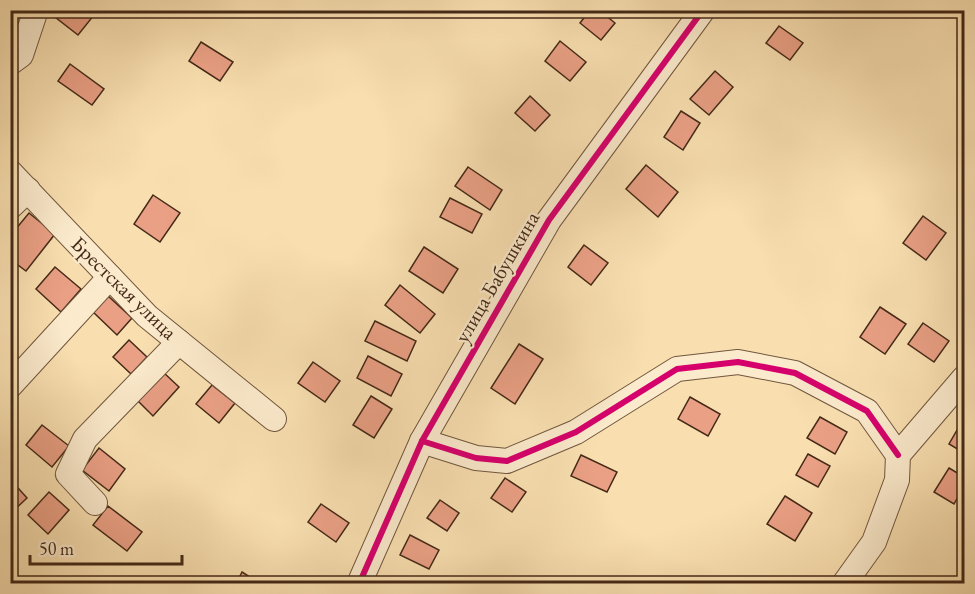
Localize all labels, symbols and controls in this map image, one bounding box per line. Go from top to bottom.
street label: улица Бабушкина [448,206,545,347]
street label: Брестская улица [66,230,184,345]
scale bar [30,528,182,566]
text: 50 m [39,537,74,560]

